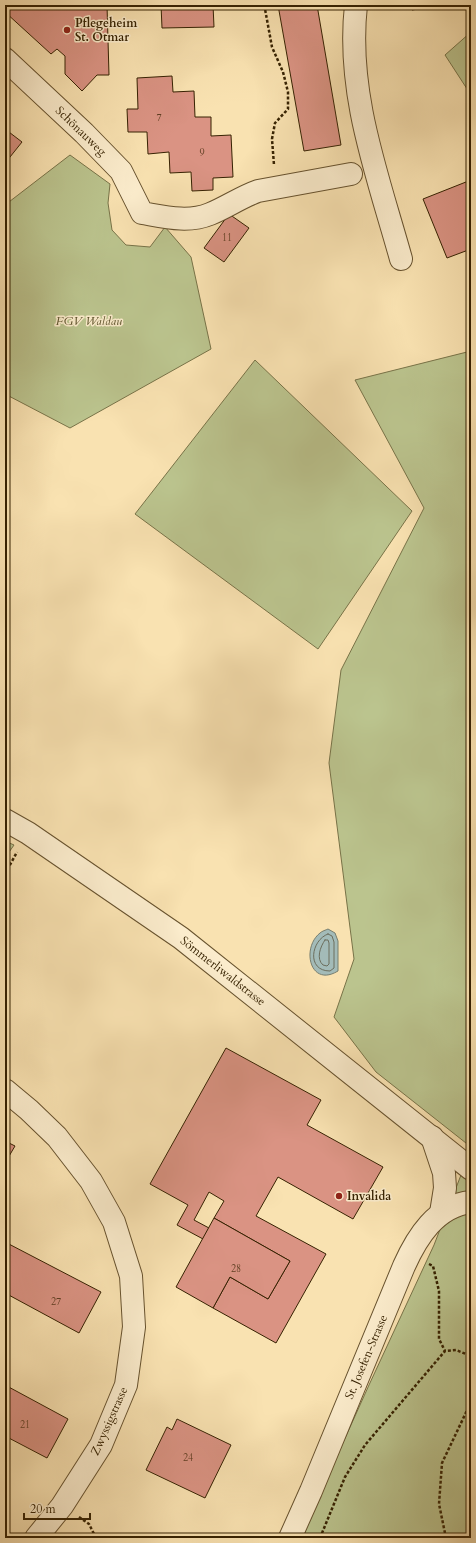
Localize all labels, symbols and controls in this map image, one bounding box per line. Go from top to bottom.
place label: Pflegeheim St. Otmar [75,15,138,45]
marker: Pflegeheim St. Otmar [62,25,72,35]
street label: Schönauweg [52,103,110,159]
house number: 7 [156,111,162,125]
house number: 9 [199,146,205,160]
house number: 11 [222,231,232,245]
park label: FGV Waldau [56,313,122,329]
street label: Sömmerliwaldstrasse [177,933,269,1009]
place label: Invalida [347,1188,391,1204]
marker: Invalida [334,1191,344,1201]
house number: 28 [231,1262,241,1276]
house number: 27 [51,1295,61,1309]
street label: St. Josefen-Strasse [341,1312,391,1402]
street label: Zwyssigstrasse [87,1384,131,1458]
house number: 21 [20,1418,30,1432]
house number: 24 [183,1451,193,1465]
scale bar [24,1495,90,1521]
text: 20 m [30,1501,57,1517]

